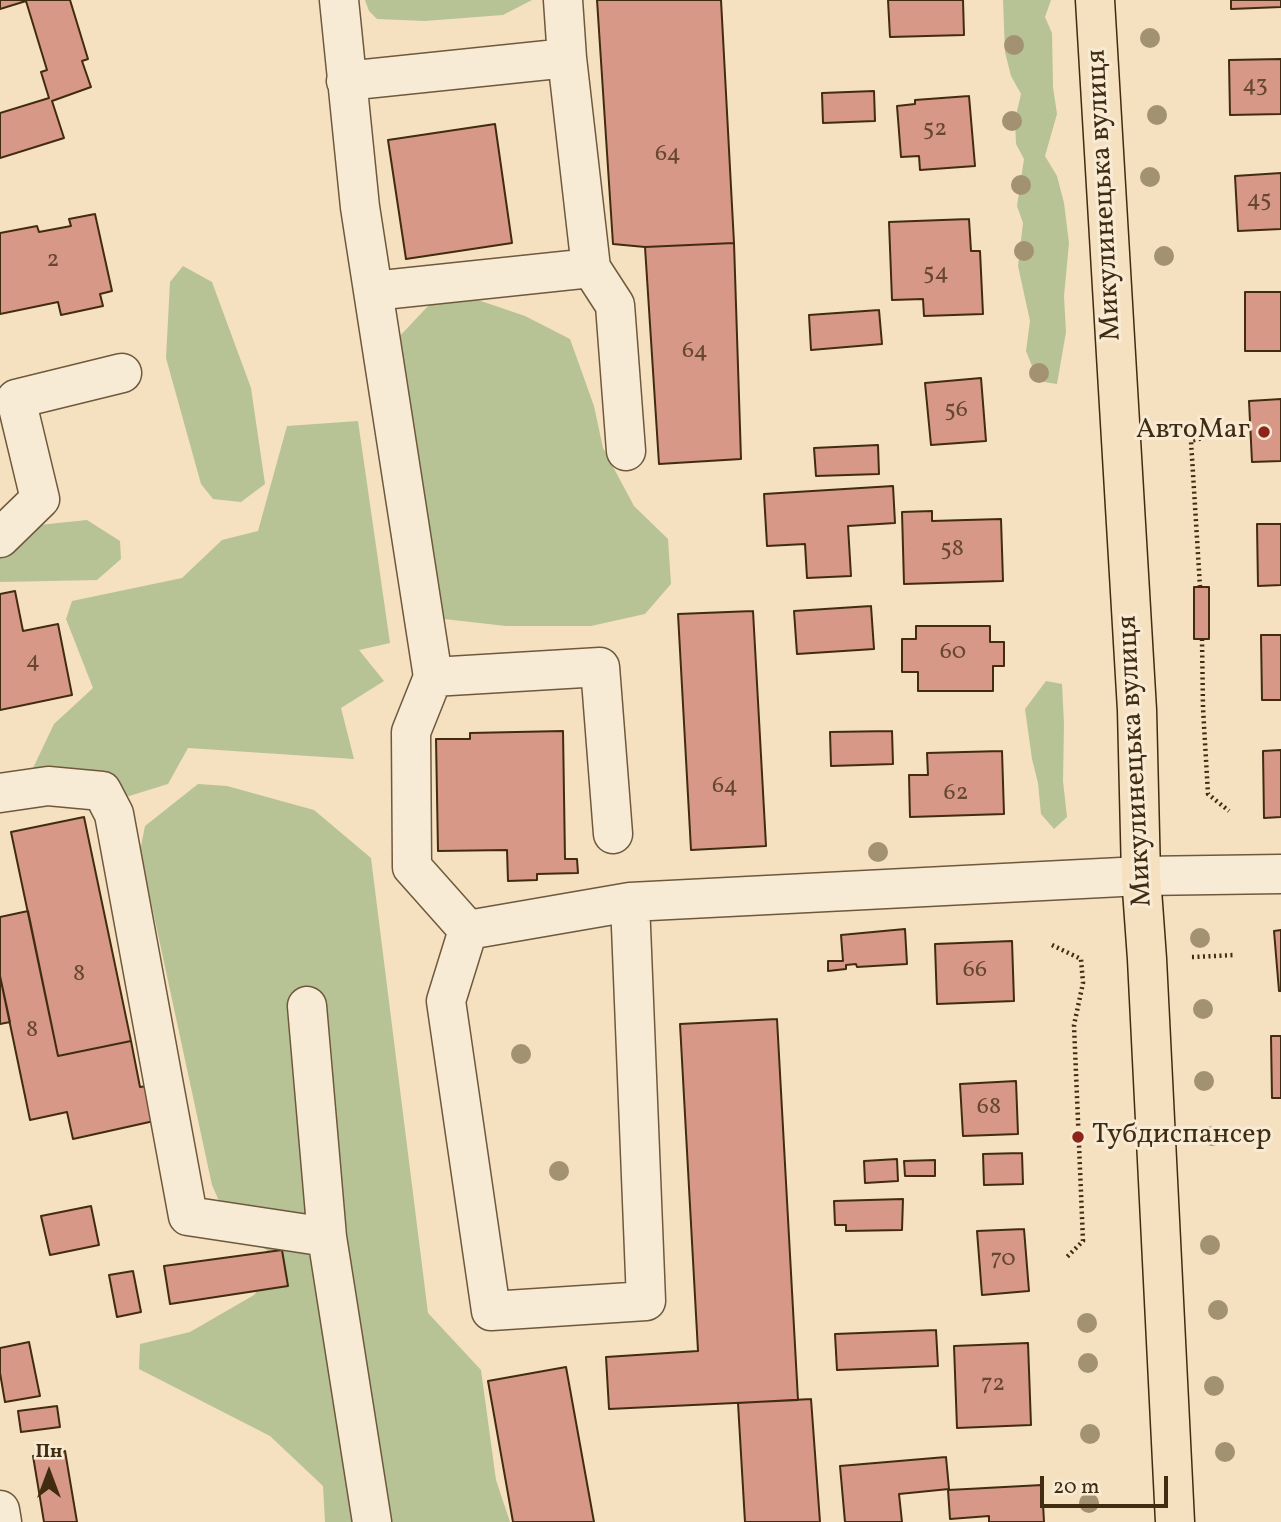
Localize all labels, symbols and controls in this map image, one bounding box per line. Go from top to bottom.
street label: Микулинецька вулиця [1082,48,1130,342]
house number: 43 [1242,73,1268,101]
house number: 52 [923,117,947,145]
house number: 64 [655,142,681,170]
house number: 45 [1246,188,1272,216]
house number: 2 [47,248,59,276]
house number: 54 [923,261,949,289]
house number: 64 [682,339,708,367]
house number: 56 [944,398,968,426]
place label: АвтоМаг [1136,415,1250,449]
marker: АвтоМаг [1256,424,1272,440]
house number: 58 [940,537,964,565]
street label: Микулинецька вулиця [1113,614,1161,908]
house number: 60 [940,640,966,668]
house number: 4 [26,649,40,677]
house number: 64 [712,774,738,802]
house number: 62 [943,781,969,809]
house number: 66 [963,958,987,986]
house number: 8 [73,962,85,990]
house number: 8 [26,1018,38,1046]
house number: 68 [977,1095,1001,1123]
place label: Тубдиспансер [1092,1120,1271,1154]
marker: Тубдиспансер [1070,1129,1086,1145]
house number: 70 [990,1247,1016,1275]
house number: 72 [981,1372,1005,1400]
north arrow [14,1438,84,1508]
text: Пн [36,1439,62,1465]
scale bar [1043,1462,1171,1506]
text: 20 m [1053,1473,1099,1502]

